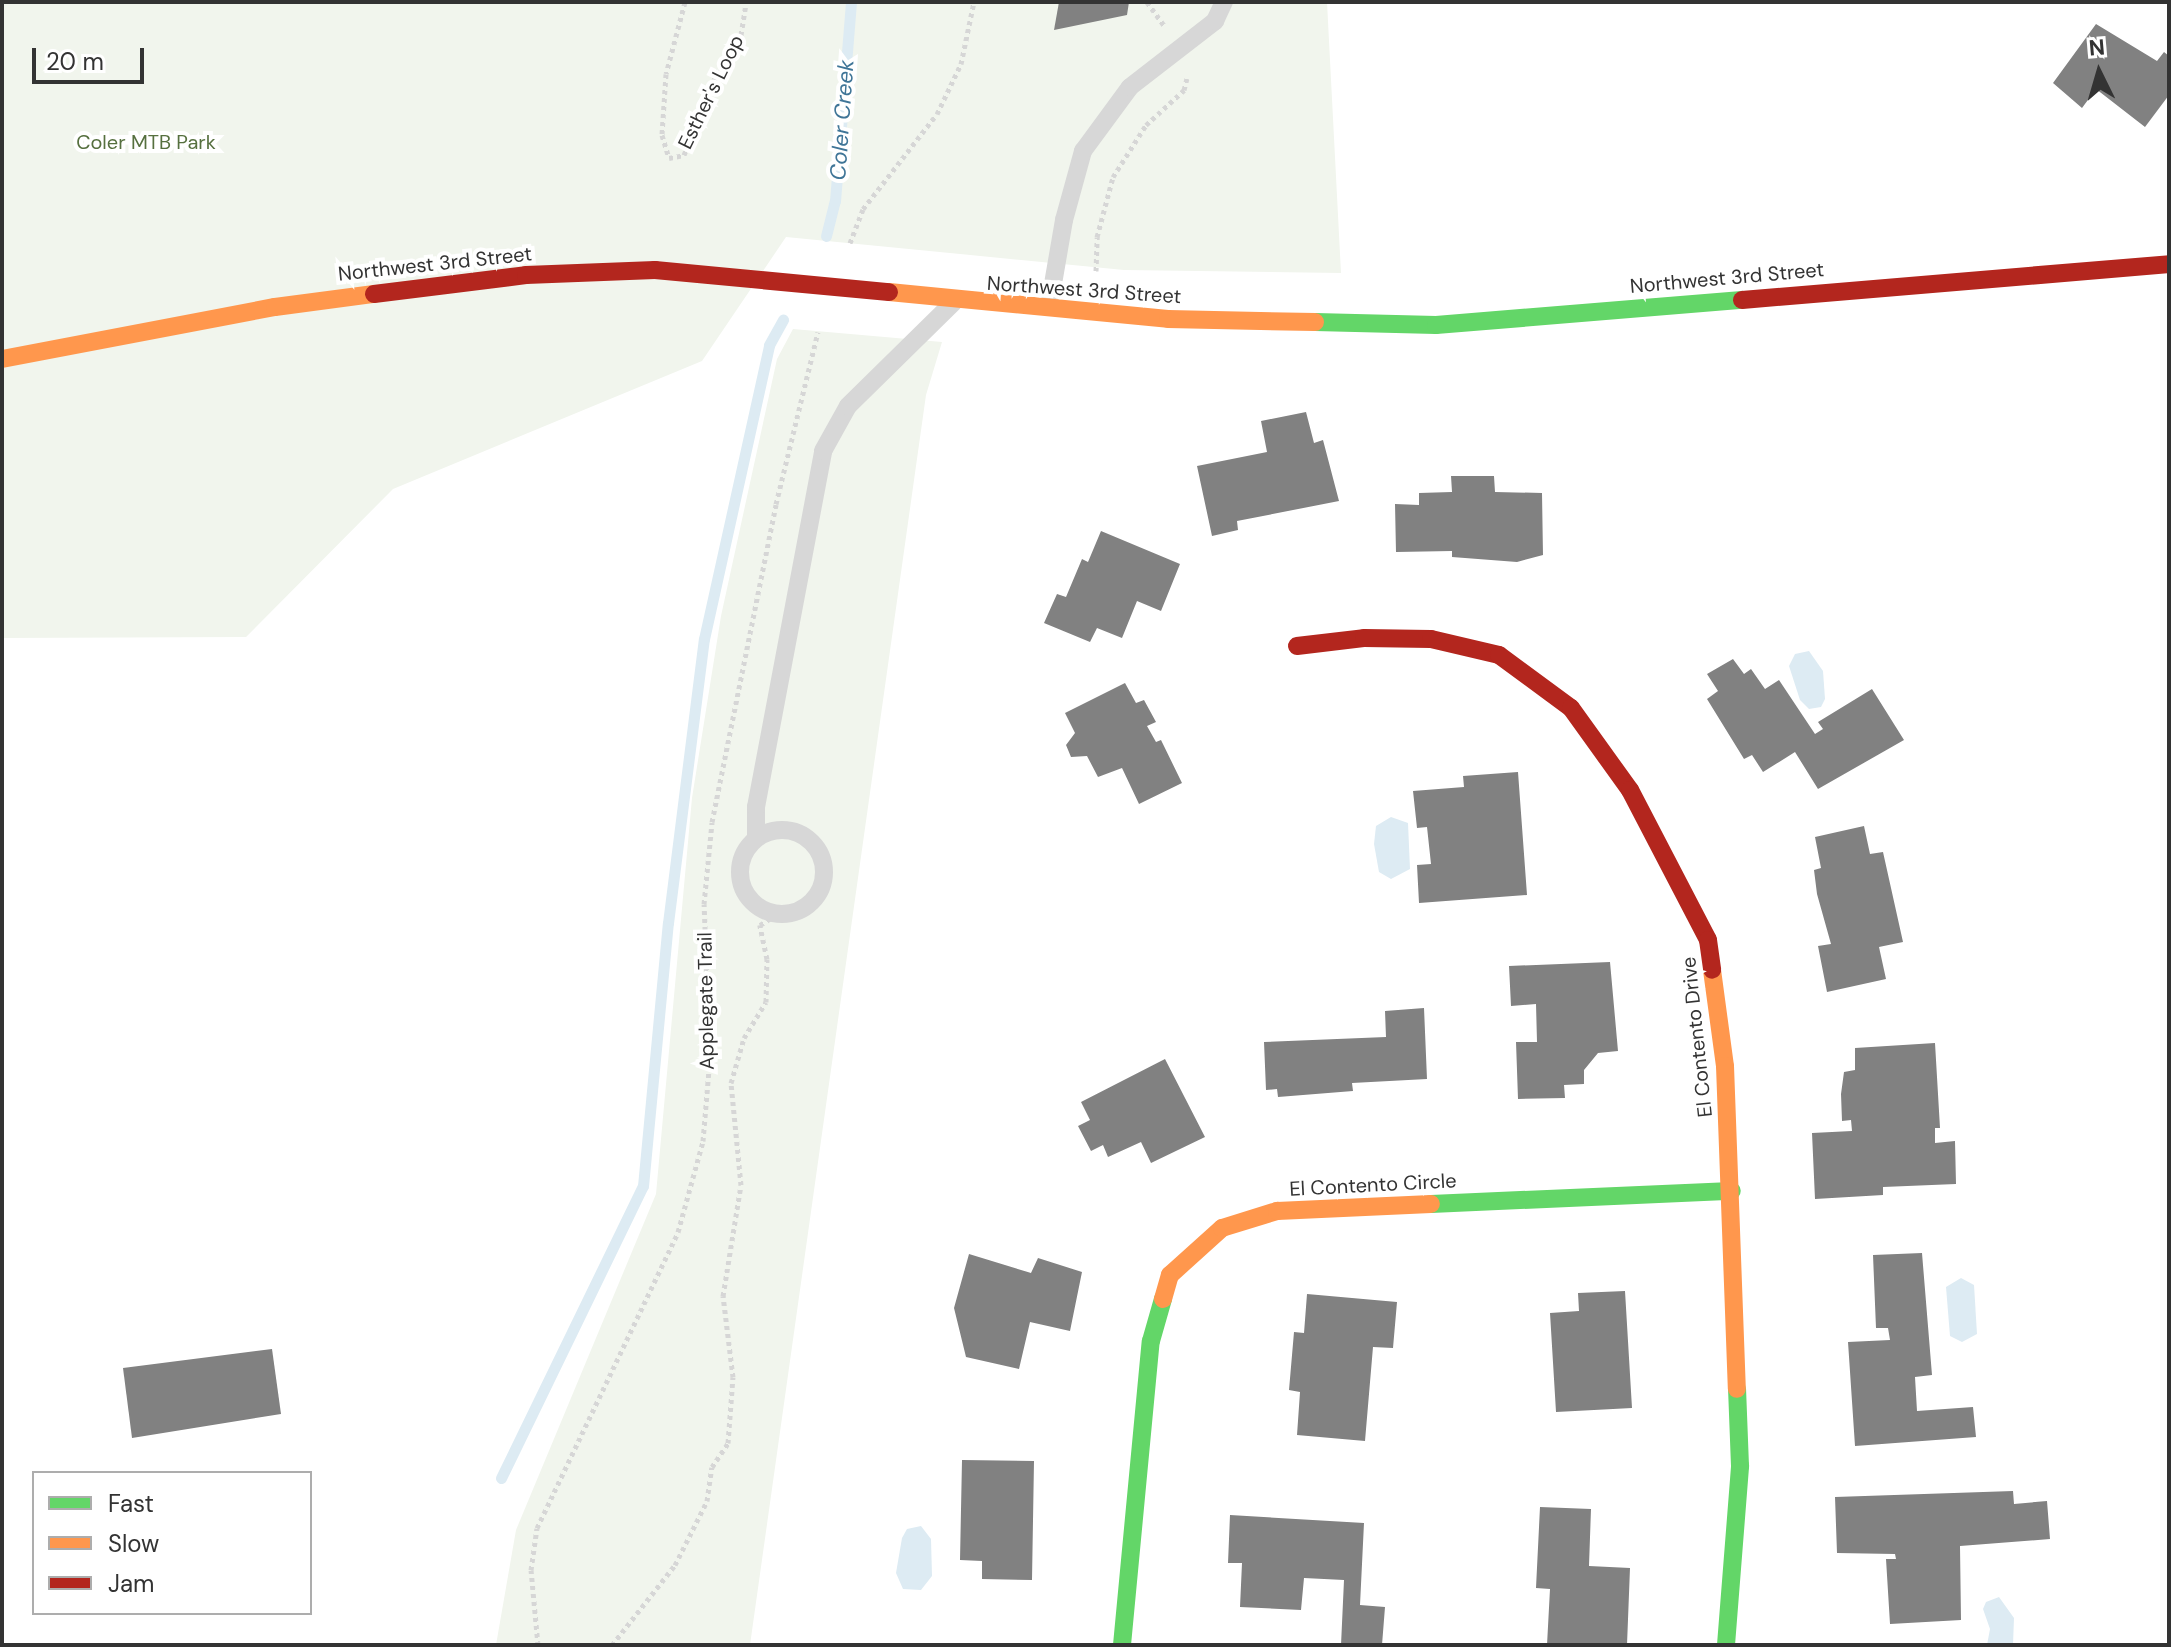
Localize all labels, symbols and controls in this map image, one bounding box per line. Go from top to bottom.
street label: Esther's Loop [673,31,749,153]
scale bar [36,32,148,82]
north arrow [2059,32,2139,112]
text: N [2088,32,2106,63]
text: 20 m [46,46,104,77]
water label: Coler Creek [825,59,859,181]
park label: Coler MTB Park [76,130,216,154]
street label: Northwest 3rd Street [337,242,533,286]
street label: Northwest 3rd Street [1629,258,1825,298]
street label: Northwest 3rd Street [986,271,1182,309]
street label: Applegate Trail [693,932,719,1070]
street label: El Contento Drive [1677,956,1717,1118]
street label: El Contento Circle [1289,1169,1457,1201]
legend [32,1471,312,1615]
text: Fast [108,1488,154,1519]
text: Slow [108,1528,159,1559]
text: Jam [108,1568,154,1599]

